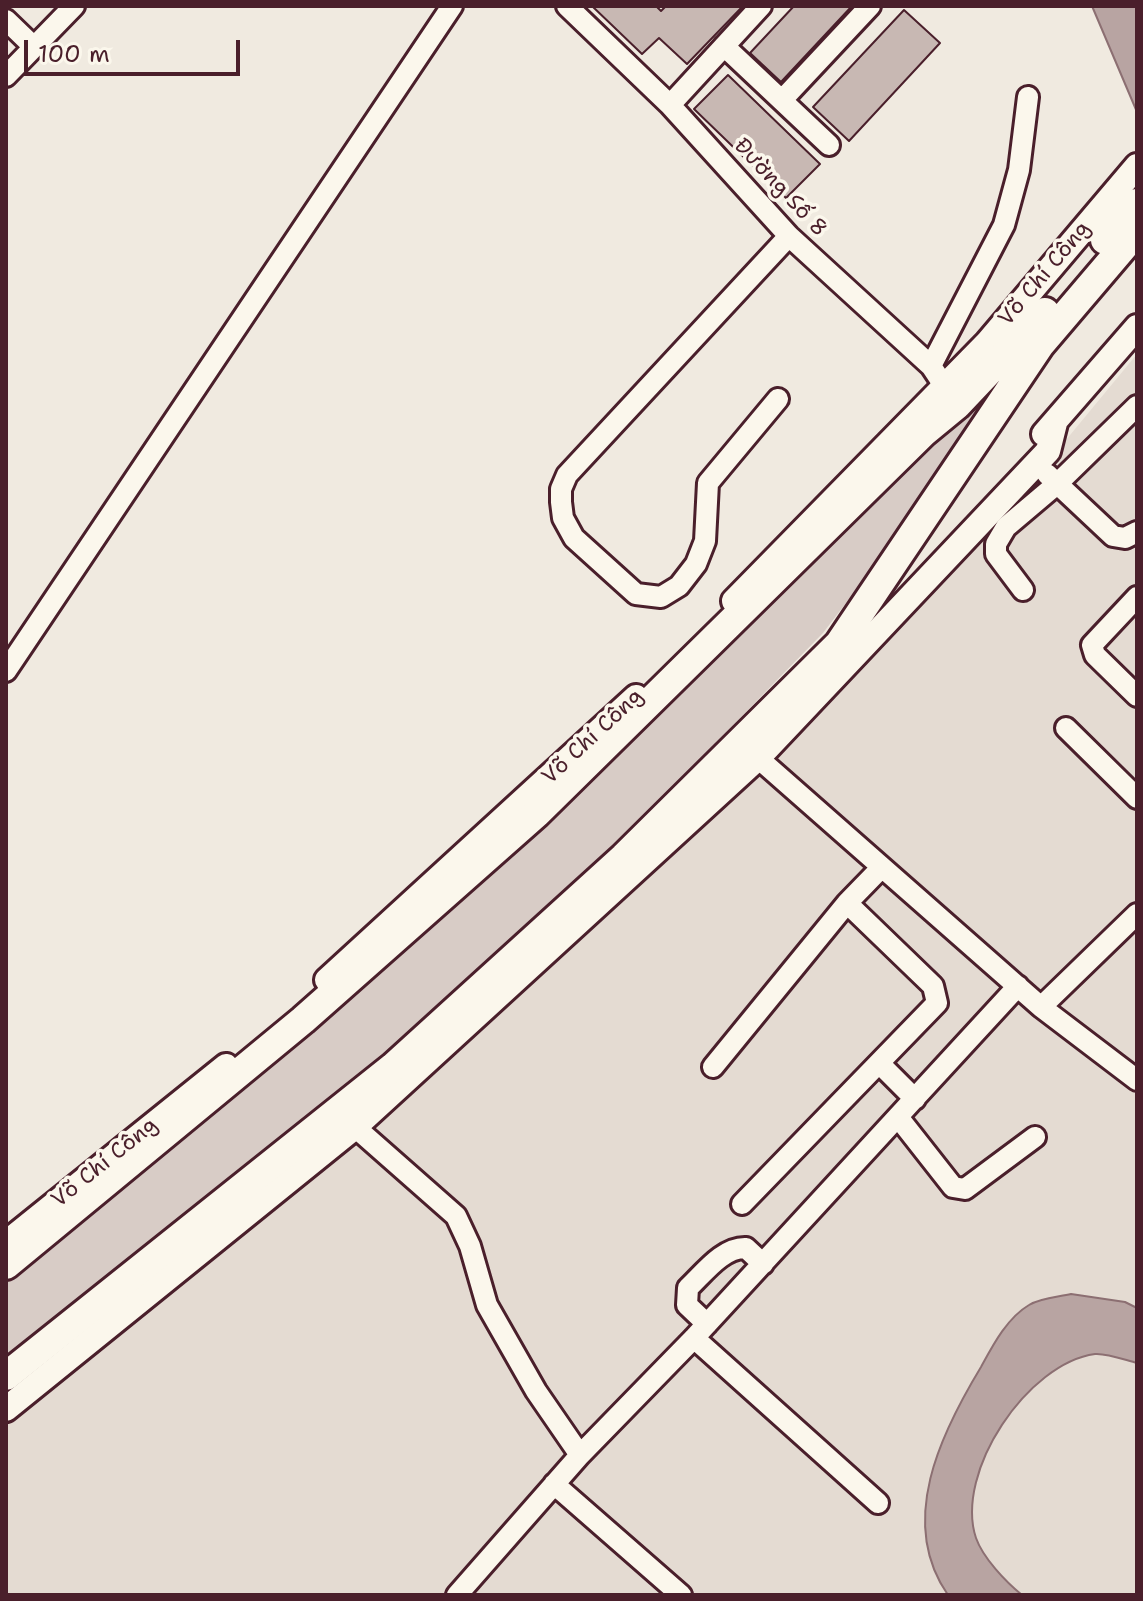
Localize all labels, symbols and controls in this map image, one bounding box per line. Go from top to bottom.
scale bar [28,24,244,74]
text: 100 m [38,38,110,70]
street label: Đường Số 8 [728,133,832,243]
street label: Võ Chí Công [994,216,1096,332]
street label: Võ Chí Công [537,684,649,790]
street label: Võ Chí Công [47,1112,163,1214]

